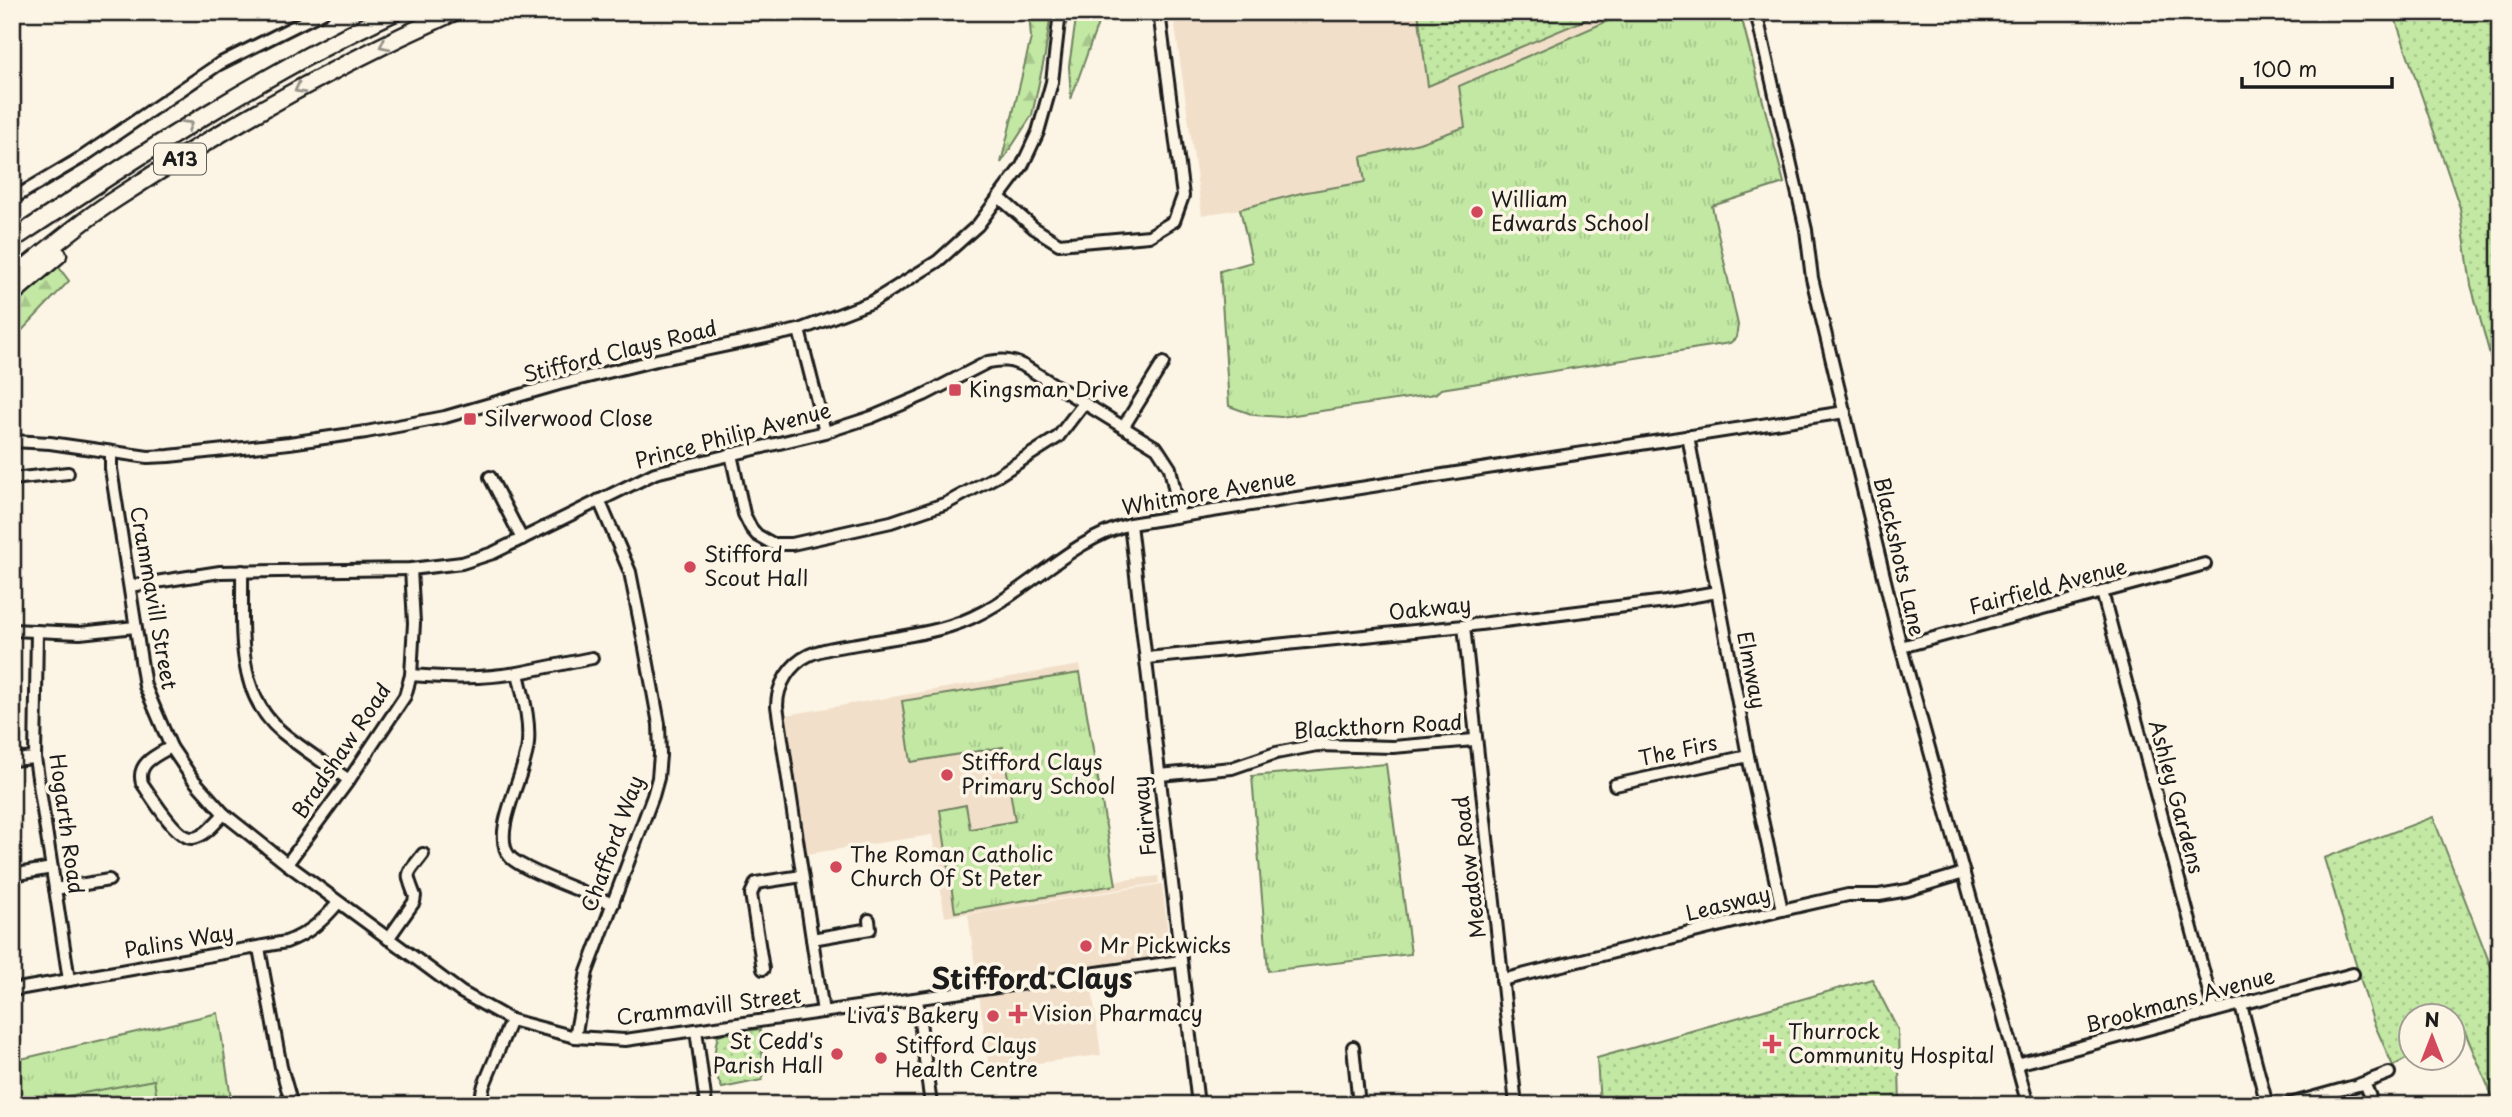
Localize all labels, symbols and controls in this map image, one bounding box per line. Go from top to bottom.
one-way arrow [379,36,391,50]
scale bar [2242,46,2393,90]
text: 100 m [2253,52,2317,84]
one-way arrow [294,81,306,94]
one-way arrow [180,120,193,133]
road number: A13 [154,144,206,174]
place label: William Edwards School [1491,182,1649,238]
marker: William Edwards School [1469,204,1485,220]
street label: Stifford Clays Road [519,310,720,390]
place label: Kingsman Drive [969,372,1129,404]
marker: Kingsman Drive [947,382,963,398]
street label: Prince Philip Avenue [631,393,834,476]
place label: Silverwood Close [484,401,653,433]
marker: Silverwood Close [462,411,478,427]
street label: Whitmore Avenue [1119,460,1298,522]
street label: Blackshots Lane [1867,474,1935,639]
street label: Crammavill Street [123,503,187,692]
place label: Stifford Scout Hall [704,537,808,593]
street label: Fairfield Avenue [1965,549,2130,621]
marker: Stifford Scout Hall [682,559,698,575]
street label: Oakway [1387,587,1473,627]
street label: Elmway [1730,628,1776,711]
street label: Bradshaw Road [283,676,398,824]
street label: Blackthorn Road [1293,705,1463,745]
street label: Ashley Gardens [2142,716,2214,877]
street label: The Firs [1635,725,1720,773]
place label: Stifford Clays Primary School [961,745,1116,801]
street label: Hogarth Road [42,752,94,896]
marker: Stifford Clays Primary School [939,767,955,783]
street label: Chafford Way [572,770,651,916]
street label: Fairway [1123,774,1163,858]
street label: Meadow Road [1443,794,1493,940]
place label: The Roman Catholic Church Of St Peter [850,837,1053,893]
marker: The Roman Catholic Church Of St Peter [828,859,844,875]
street label: Leasway [1682,876,1773,928]
street label: Palins Way [121,915,236,965]
place label: Mr Pickwicks [1100,928,1231,960]
marker: Mr Pickwicks [1078,938,1094,954]
district label: Stifford Clays [931,956,1133,999]
street label: Brookmans Avenue [2081,958,2278,1040]
street label: Crammavill Street [615,978,803,1032]
place label: Vision Pharmacy [1032,996,1203,1028]
place label: Liva's Bakery [847,998,979,1030]
north arrow [2396,1002,2466,1072]
text: N [2424,1005,2440,1033]
marker: Vision Pharmacy [1010,1006,1026,1022]
marker: Liva's Bakery [985,1008,1001,1024]
place label: Thurrock Community Hospital [1788,1014,1995,1070]
place label: St Cedd's Parish Hall [713,1024,823,1080]
place label: Stifford Clays Health Centre [895,1028,1038,1084]
marker: Thurrock Community Hospital [1762,1034,1782,1054]
marker: St Cedd's Parish Hall [829,1046,845,1062]
marker: Stifford Clays Health Centre [873,1050,889,1066]

